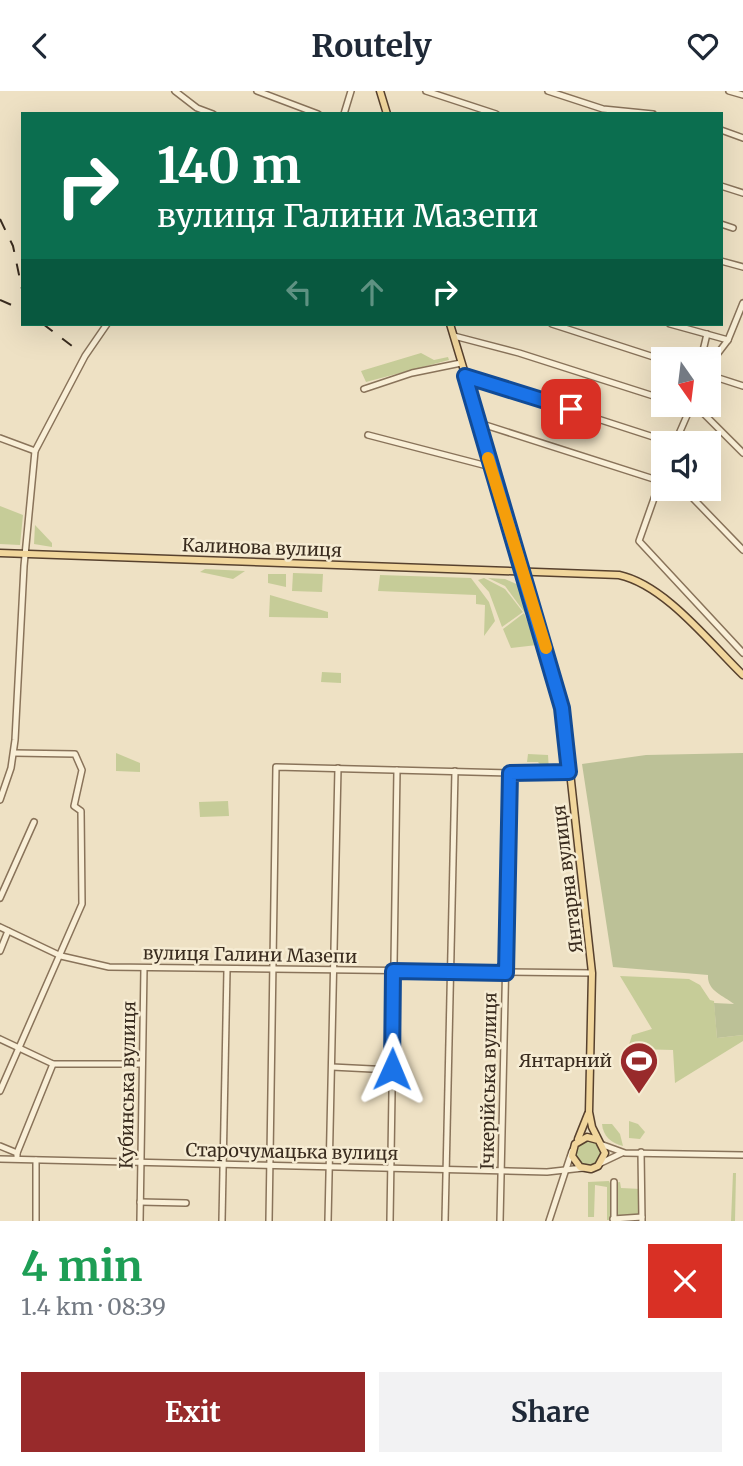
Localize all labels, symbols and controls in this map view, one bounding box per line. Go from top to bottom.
text: Routely [311,26,432,66]
icon: back [21,27,59,65]
icon: heart [684,27,722,65]
text: 140 m [157,135,301,196]
icon: right [42,140,133,231]
text: вулиця Галини Мазепи [157,196,538,236]
icon: left [280,273,318,311]
icon: ahead [353,273,391,311]
icon: right [426,273,464,311]
north arrow [651,347,721,417]
map controls [651,347,721,501]
pin [541,379,601,439]
icon: arrive [552,390,590,428]
button: sound [651,431,721,501]
street label: Калинова вулиця [182,533,343,562]
street label: Янтарна вулиця [547,803,588,954]
street label: вулиця Галини Мазепи [143,941,357,968]
street label: Ічкерійська вулиця [475,992,502,1170]
street label: Кубинська вулиця [115,1000,140,1169]
position arrow [355,1032,429,1106]
sports icon: Янтарний [618,1040,660,1095]
place label: Янтарний [519,1049,612,1072]
street label: Старочумацька вулиця [185,1138,399,1165]
text: 4 min [21,1240,143,1292]
button: close [648,1244,722,1318]
text: 1.4 km · 08:39 [21,1292,166,1321]
button: Exit [21,1372,365,1452]
button: Share [379,1372,722,1452]

